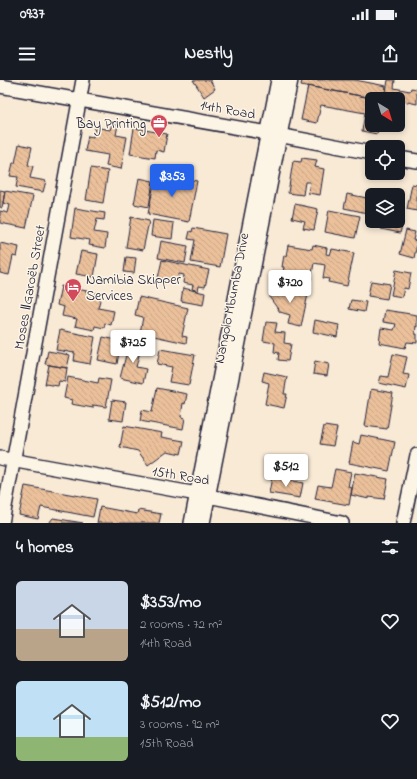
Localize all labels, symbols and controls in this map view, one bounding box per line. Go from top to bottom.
text: 09:37 [20,3,45,25]
text: Nestly [184,41,233,67]
icon: menu [16,43,38,65]
icon: share [379,43,401,65]
north arrow [365,92,405,132]
map controls [365,92,405,228]
street label: 14th Road [199,95,257,126]
office icon: Bay Printing [149,113,169,138]
place label: Bay Printing [75,114,146,136]
button: locate [365,140,405,180]
pin: $353 [148,164,196,198]
text: $353 [159,167,185,186]
button: layers [365,188,405,228]
street label: Moses ǁGaroëb Street [9,223,52,351]
street label: Nangolo Mbumba Drive [210,230,257,366]
place label: Namibia Skipper Services [86,270,182,307]
pin: $720 [266,270,314,304]
text: $720 [277,273,303,292]
hotel icon: Namibia Skipper Services [63,277,83,302]
pin: $725 [109,330,157,364]
text: $725 [119,333,147,352]
pin: $512 [262,454,310,488]
text: $512 [273,457,299,476]
street label: 15th Road [150,461,211,492]
text: 4 homes [16,535,74,560]
icon: filters [379,536,401,558]
text: $353/mo [140,590,201,615]
icon: home [48,597,96,645]
icon: heart [379,610,401,632]
text: 2 rooms · 72 m² [140,615,222,634]
text: 14th Road [140,634,192,653]
text: $512/mo [140,690,201,715]
icon: home [48,697,96,745]
icon: heart [379,710,401,732]
text: 3 rooms · 92 m² [140,715,220,734]
text: 15th Road [140,734,194,753]

